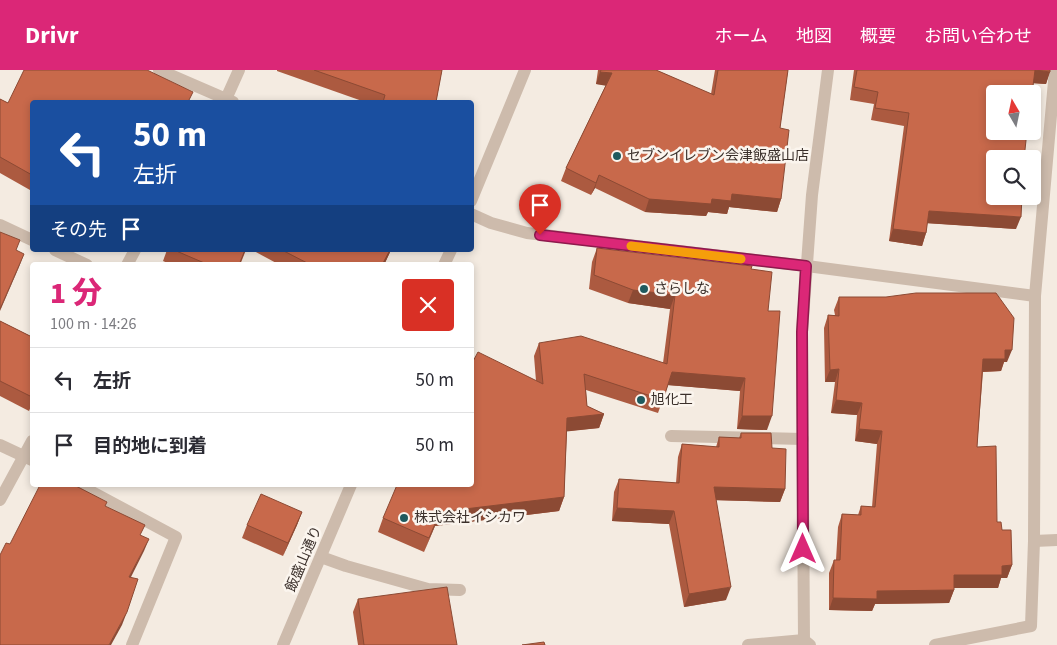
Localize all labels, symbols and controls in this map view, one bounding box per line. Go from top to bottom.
text: Drivr [25,18,79,53]
text: ホーム [715,24,768,49]
text: 地図 [796,24,832,49]
text: 概要 [860,24,896,49]
text: お問い合わせ [924,24,1032,49]
north arrow [986,85,1041,140]
map controls [986,85,1041,205]
text: 50 m [133,110,207,160]
icon: left [50,120,115,185]
place label: セブンイレブン会津飯盛山店 [627,146,809,166]
marker: セブンイレブン会津飯盛山店 [611,150,623,162]
button: search [986,150,1041,205]
text: 左折 [133,159,177,191]
pin [519,184,561,235]
icon: arrive [526,191,554,219]
icon: arrive [117,215,145,243]
text: その先 [50,217,107,244]
text: 1 分 [50,272,102,315]
button: close [402,279,454,331]
place label: さらしな [654,279,710,299]
marker: さらしな [638,283,650,295]
text: 100 m · 14:26 [50,313,137,335]
icon: left [50,366,78,394]
text: 50 m [416,367,454,394]
text: 左折 [93,368,131,395]
place label: 旭化工 [651,390,693,410]
marker: 旭化工 [635,394,647,406]
icon: arrive [50,431,78,459]
text: 50 m [416,432,454,459]
text: 目的地に到着 [93,433,207,460]
place label: 株式会社イシカワ [414,508,526,528]
marker: 株式会社イシカワ [398,512,410,524]
position arrow [776,522,828,574]
street label: 飯盛山通り [281,523,327,595]

